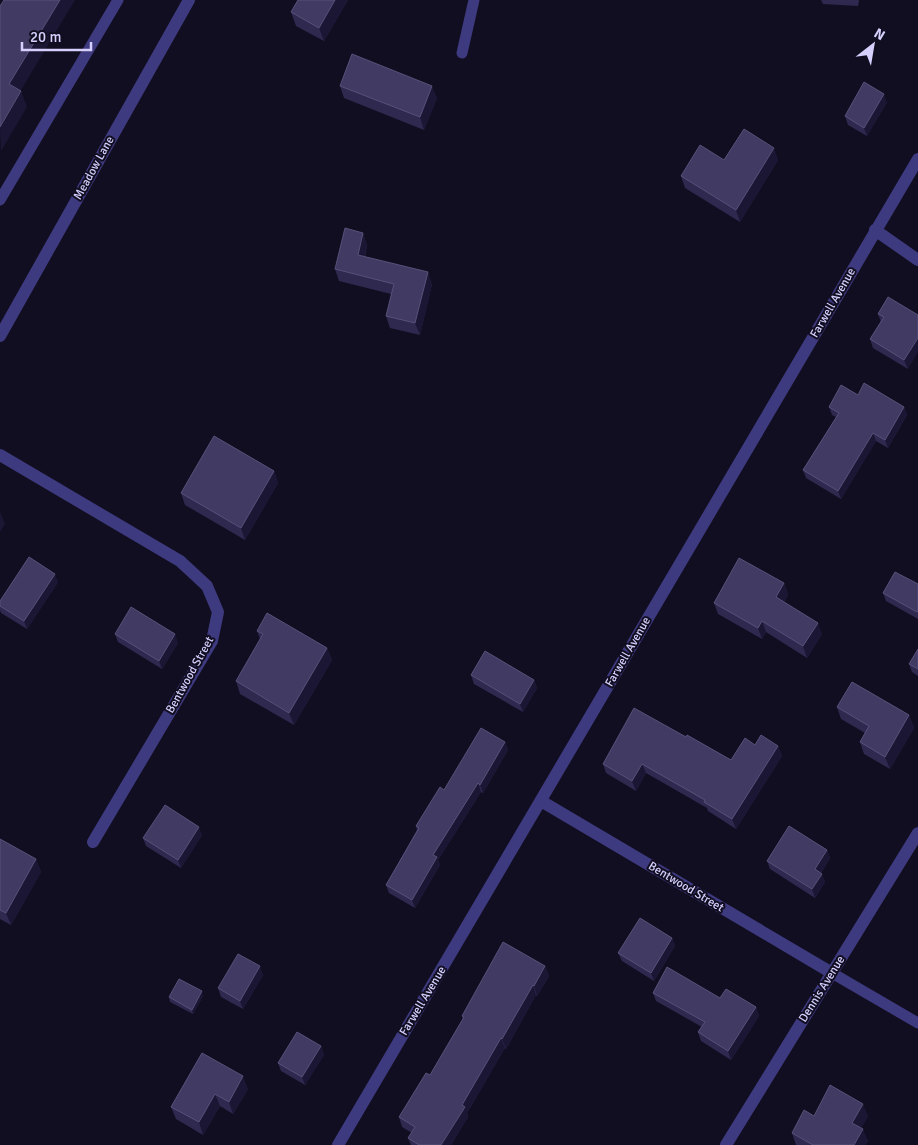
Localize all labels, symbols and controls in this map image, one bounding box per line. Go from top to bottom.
scale bar [22,20,91,52]
north arrow [848,20,898,70]
text: N [871,24,888,44]
text: 20 m [30,28,61,46]
street label: Meadow Lane [70,134,118,202]
street label: Farwell Avenue [807,265,859,341]
street label: Farwell Avenue [602,614,654,690]
street label: Bentwood Street [163,634,217,716]
street label: Bentwood Street [646,859,726,915]
street label: Dennis Avenue [796,953,848,1025]
street label: Farwell Avenue [396,964,450,1038]

